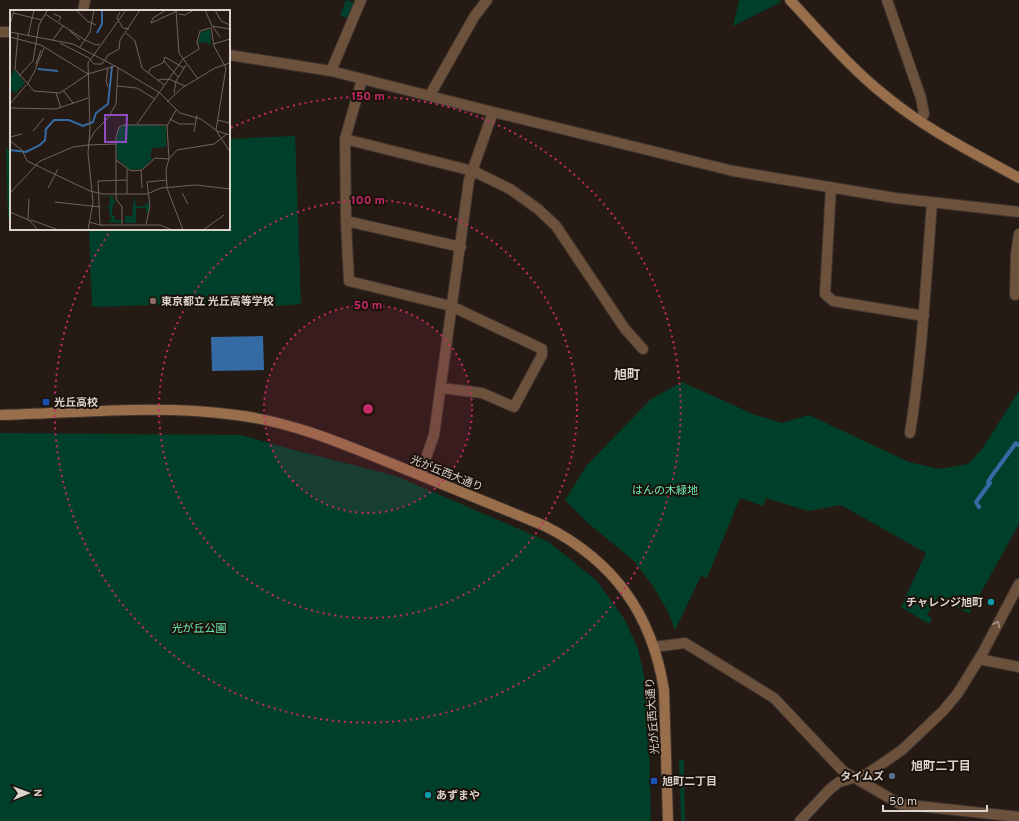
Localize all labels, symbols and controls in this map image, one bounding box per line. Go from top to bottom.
inset map [10,10,230,230]
text: 150 m [351,89,385,105]
text: 100 m [351,193,385,209]
place label: 東京都立 光丘高等学校 [161,295,274,309]
marker: 東京都立 光丘高等学校 [148,296,158,306]
text: 50 m [354,298,382,314]
district label: 旭町 [614,368,640,384]
place label: 光丘高校 [54,396,98,410]
marker: 光丘高校 [41,397,51,407]
centre of rings [361,402,375,416]
street label: 光が丘西大通り [408,453,485,495]
park label: はんの木緑地 [632,484,698,498]
place label: チャレンジ旭町 [906,596,983,610]
marker: チャレンジ旭町 [986,597,996,607]
one-way arrow [993,621,1000,629]
park label: 光が丘公園 [172,622,227,636]
street label: 光が丘西大通り [643,677,663,755]
district label: 旭町二丁目 [911,759,971,775]
place label: タイムズ [840,770,884,784]
marker: タイムズ [887,771,897,781]
north arrow [8,773,48,813]
place label: 旭町二丁目 [662,775,717,789]
marker: 旭町二丁目 [649,776,659,786]
scale bar [883,787,987,813]
text: N [30,789,44,797]
place label: あずまや [436,789,480,803]
marker: あずまや [423,790,433,800]
text: 50 m [889,794,917,810]

